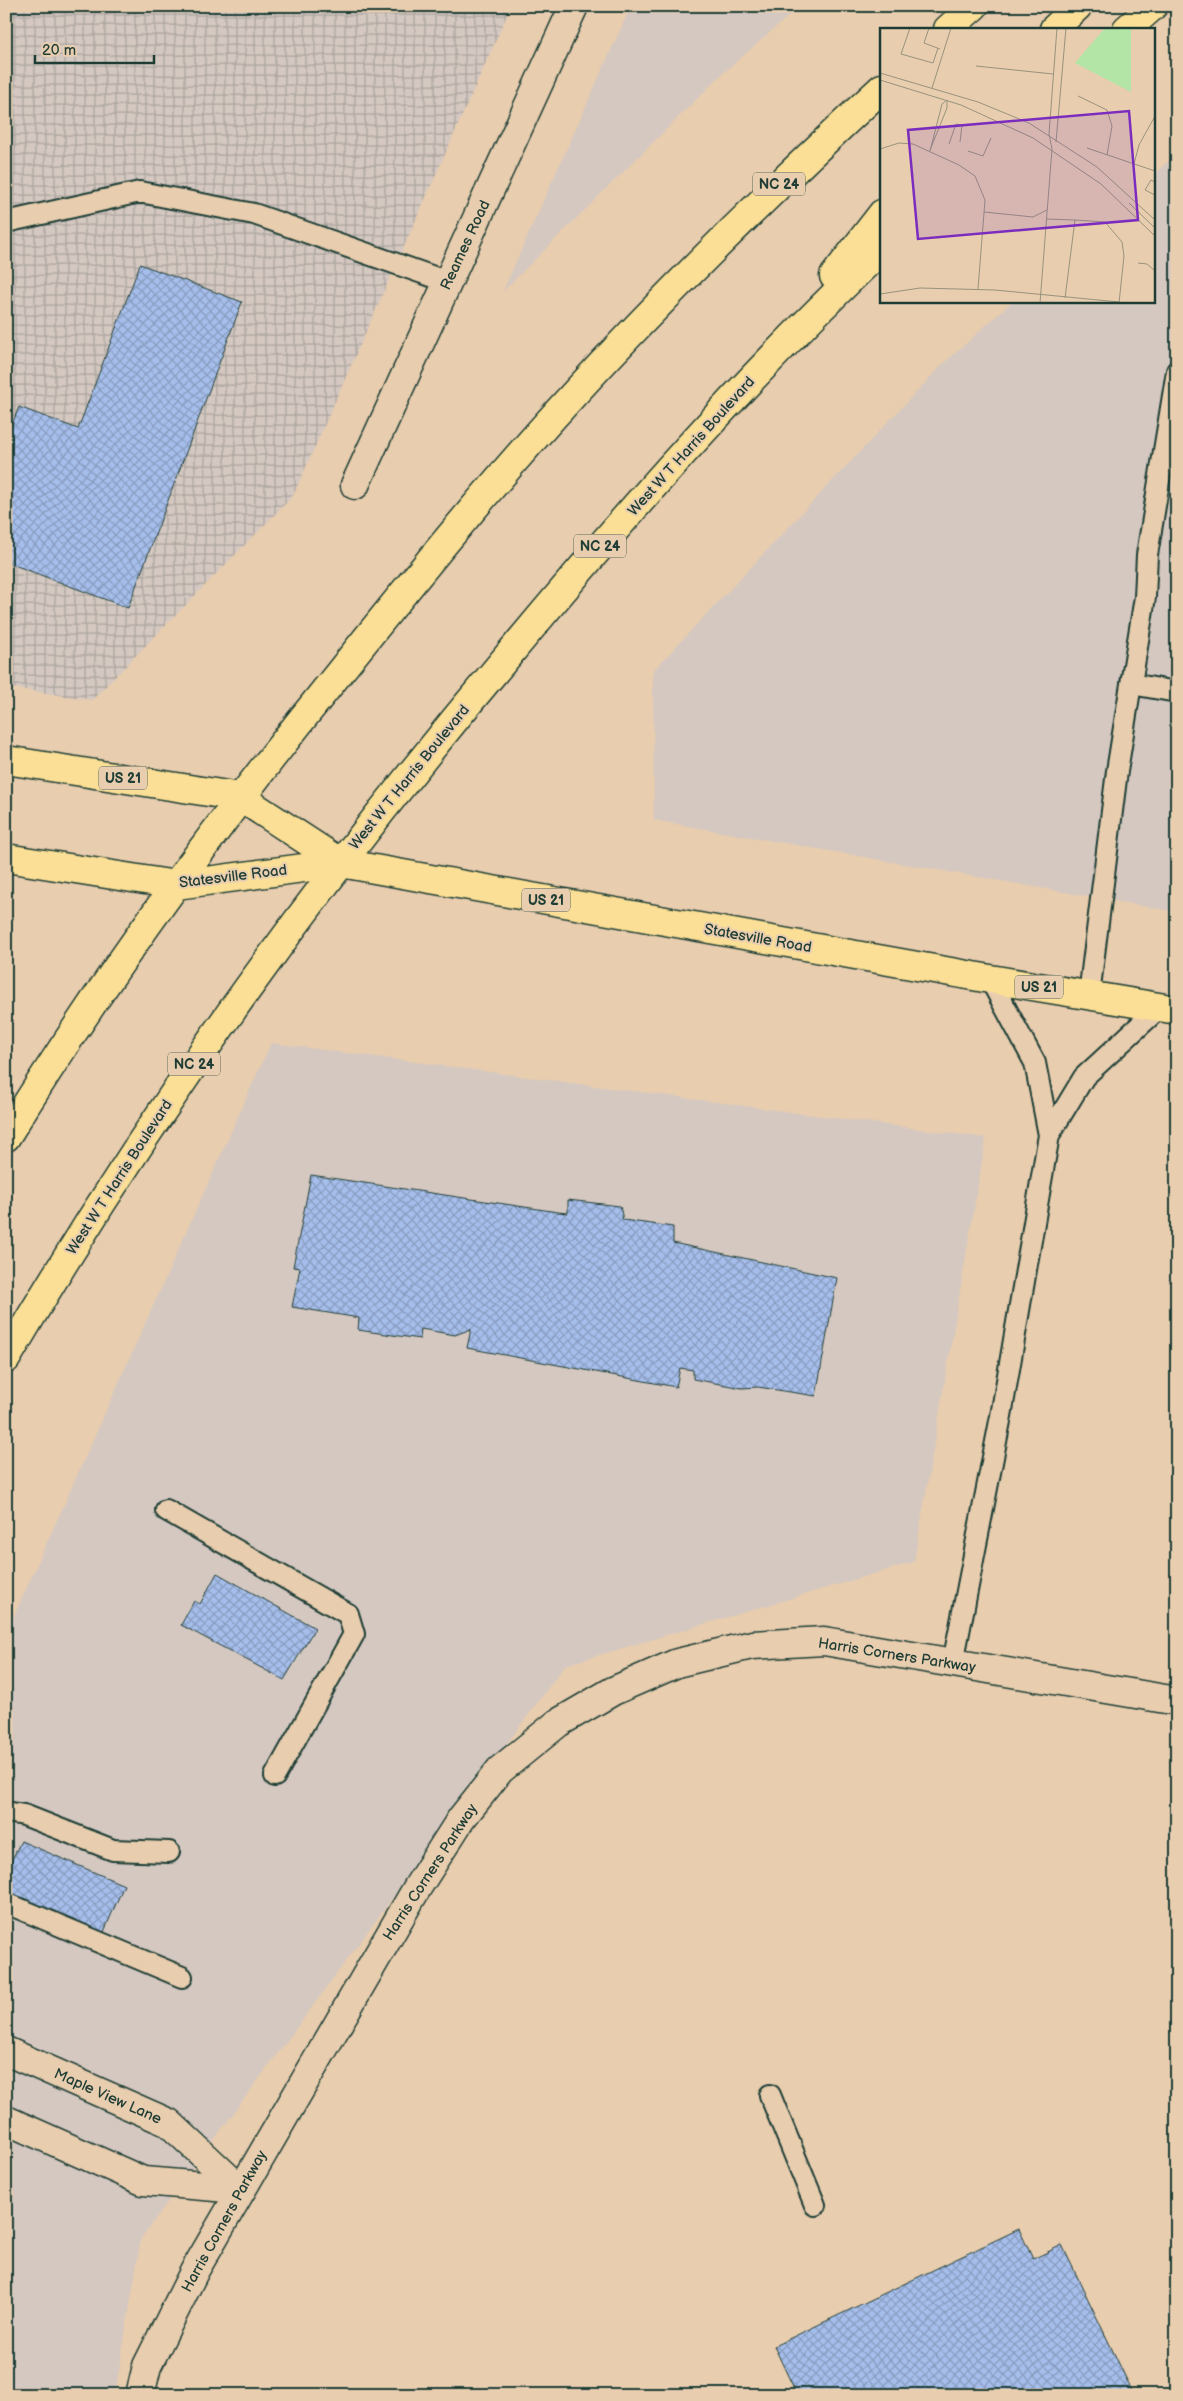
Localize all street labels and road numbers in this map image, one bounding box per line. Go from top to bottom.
road number: NC 24 [753,172,805,195]
street label: Reames Road [436,197,495,293]
street label: West W T Harris Boulevard [624,373,759,520]
road number: NC 24 [574,534,626,558]
street label: West W T Harris Boulevard [345,701,474,854]
road number: US 21 [99,766,147,790]
street label: Statesville Road [178,860,288,893]
road number: US 21 [522,888,570,912]
street label: Statesville Road [703,920,813,957]
road number: US 21 [1015,976,1063,999]
road number: NC 24 [168,1052,220,1076]
street label: West W T Harris Boulevard [62,1096,177,1258]
street label: Harris Corners Parkway [817,1634,977,1677]
street label: Harris Corners Parkway [379,1800,482,1944]
street label: Maple View Lane [51,2064,165,2129]
street label: Harris Corners Parkway [177,2147,272,2296]

